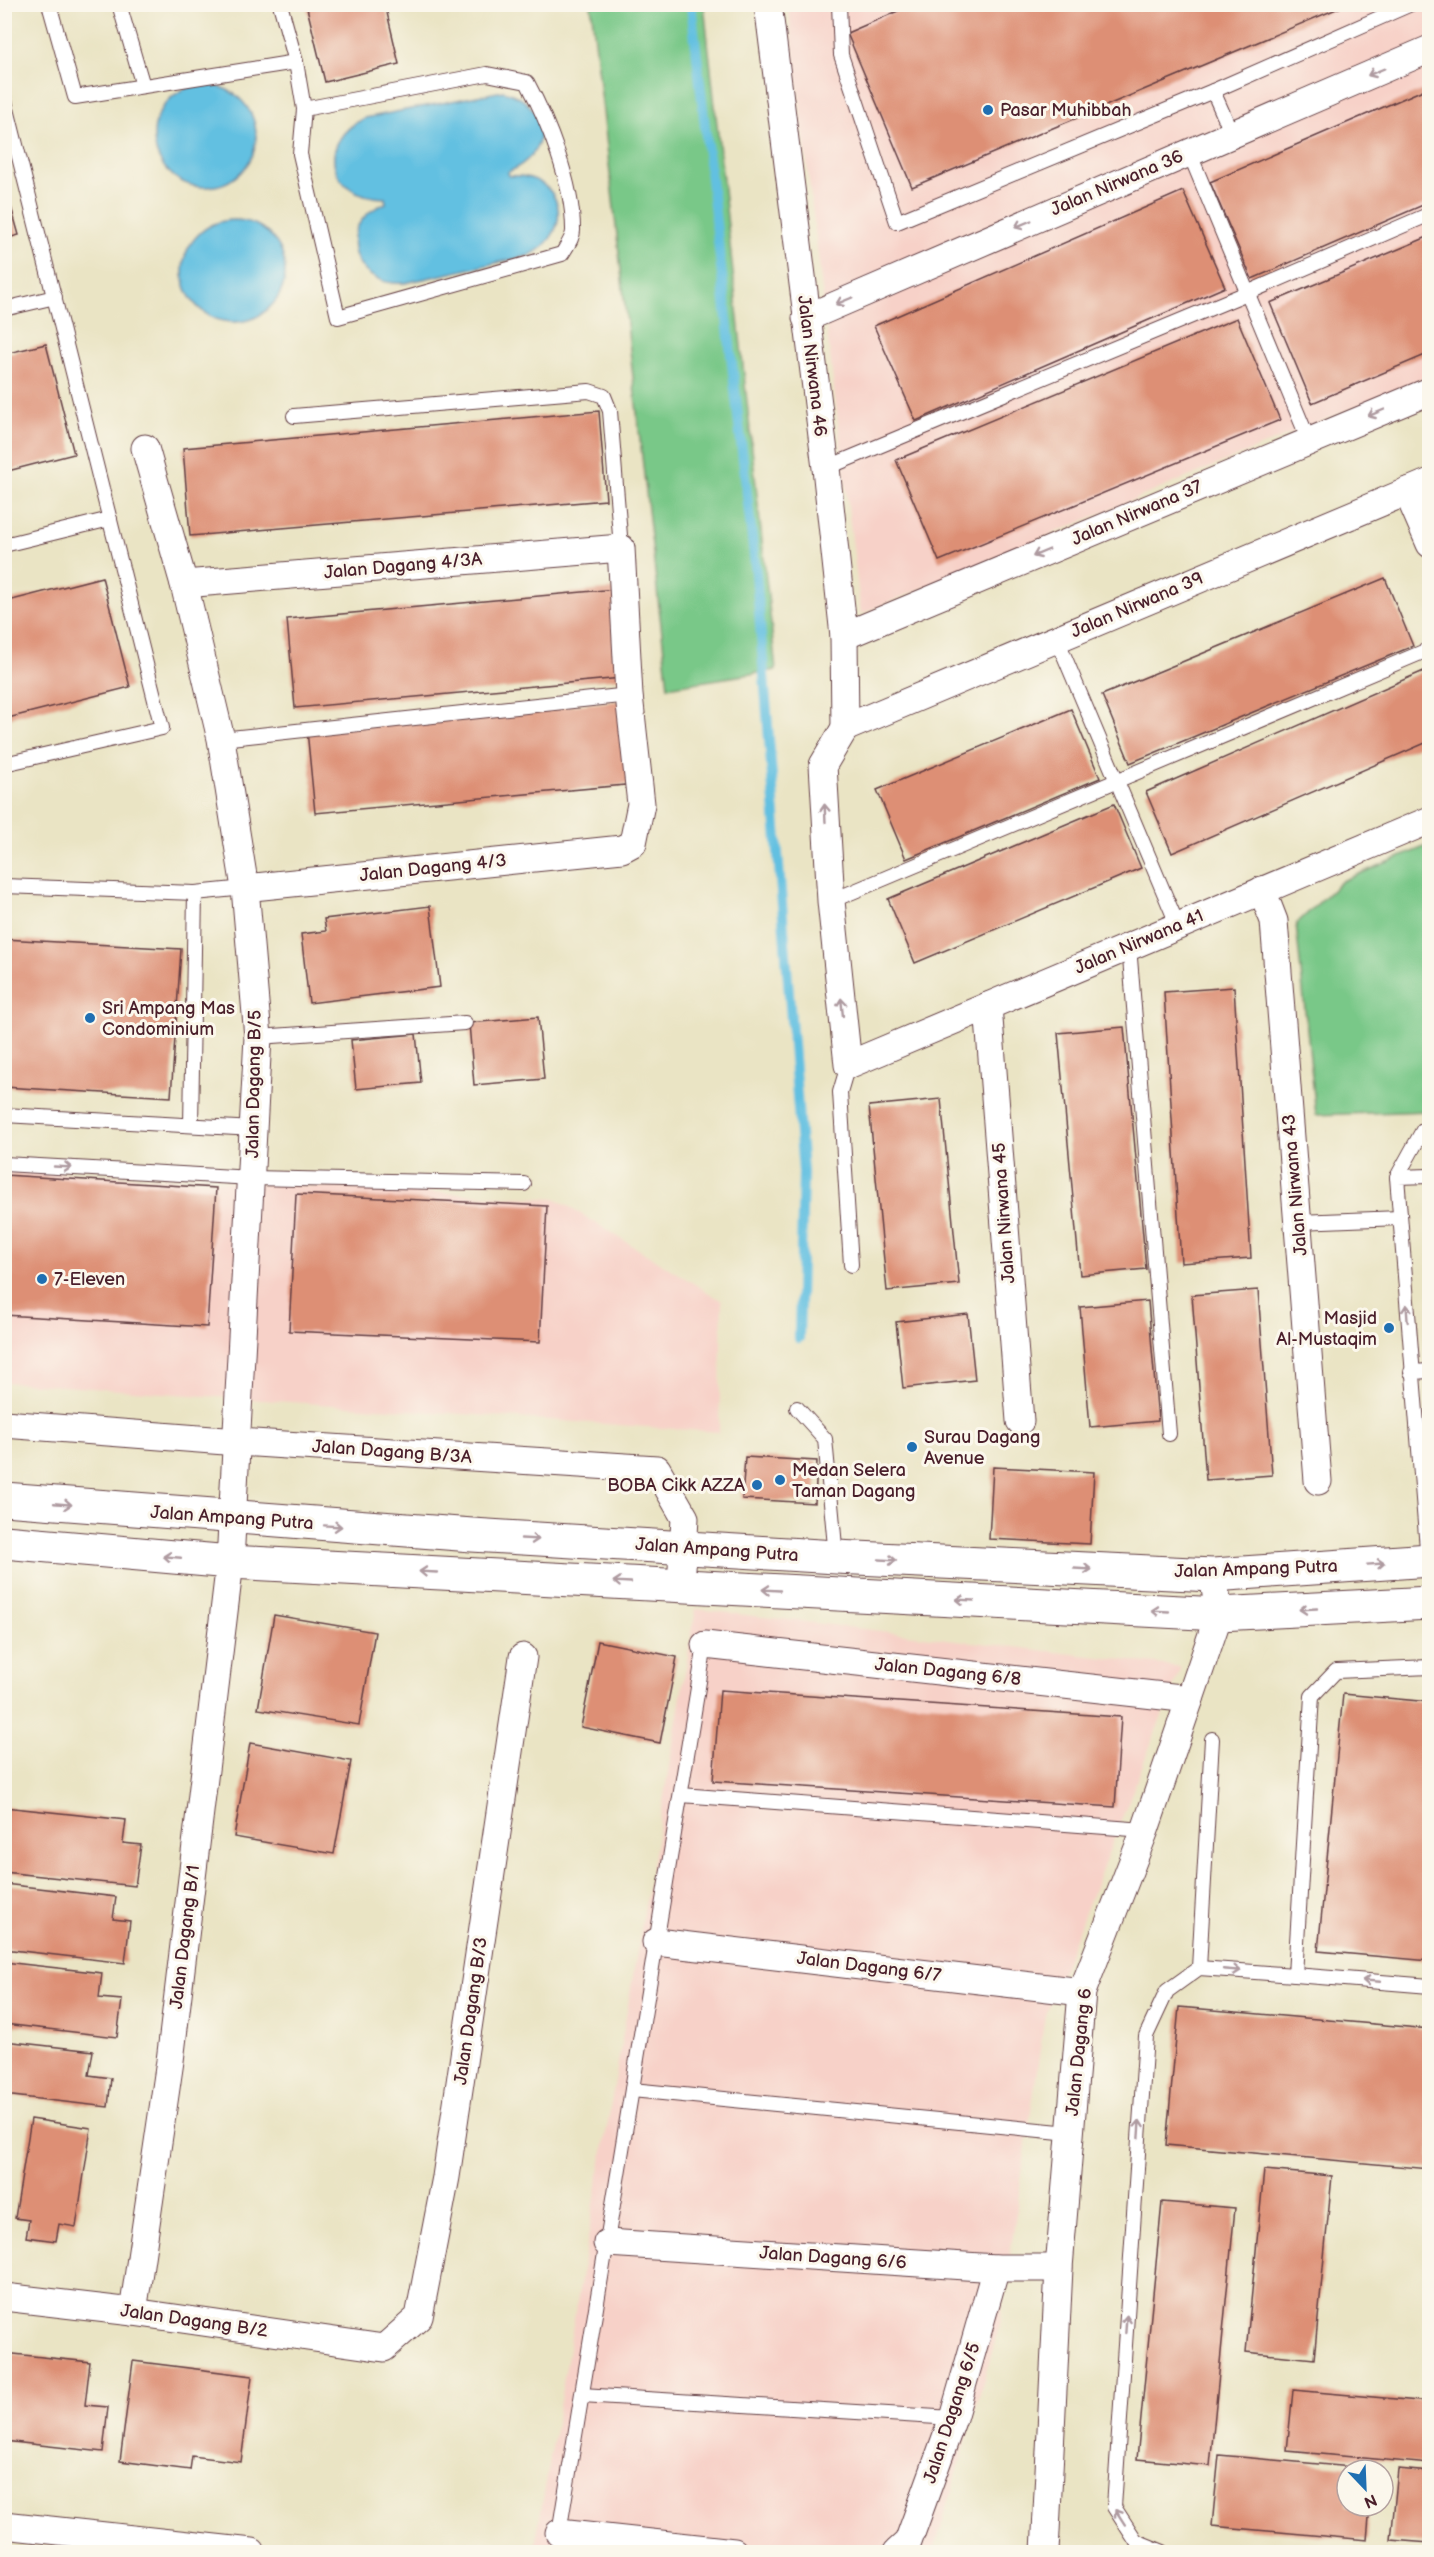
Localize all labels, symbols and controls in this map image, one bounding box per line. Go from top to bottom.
one-way arrow [1367,67,1385,78]
place label: Pasar Muhibbah [1000,100,1131,121]
marker: Pasar Muhibbah [981,103,995,117]
street label: Jalan Nirwana 36 [1048,146,1186,220]
one-way arrow [1015,219,1033,230]
street label: Jalan Nirwana 46 [793,294,831,438]
one-way arrow [836,296,854,308]
one-way arrow [1367,408,1385,419]
street label: Jalan Nirwana 37 [1069,476,1206,550]
one-way arrow [1032,548,1050,559]
street label: Jalan Dagang 4/3A [323,549,483,583]
street label: Jalan Nirwana 39 [1068,568,1206,642]
one-way arrow [820,803,831,823]
street label: Jalan Dagang 4/3 [359,850,507,886]
street label: Jalan Nirwana 41 [1071,905,1207,979]
one-way arrow [836,997,847,1017]
place label: Sri Ampang Mas Condominium [102,998,235,1040]
street label: Jalan Dagang B/5 [242,1010,266,1158]
marker: Sri Ampang Mas Condominium [83,1011,97,1025]
street label: Jalan Nirwana 43 [1278,1113,1312,1257]
street label: Jalan Nirwana 45 [989,1142,1019,1284]
one-way arrow [52,1162,72,1173]
place label: 7-Eleven [54,1269,125,1290]
marker: 7-Eleven [35,1272,49,1286]
one-way arrow [1401,1304,1412,1324]
place label: Masjid Al-Mustaqim [1276,1308,1377,1350]
marker: Masjid Al-Mustaqim [1382,1321,1396,1335]
place label: Surau Dagang Avenue [924,1427,1040,1469]
street label: Jalan Dagang B/3A [312,1436,472,1468]
marker: Surau Dagang Avenue [905,1440,919,1454]
place label: Medan Selera Taman Dagang [792,1460,915,1502]
marker: Medan Selera Taman Dagang [773,1473,787,1487]
place label: BOBA Cikk AZZA [607,1475,745,1496]
marker: BOBA Cikk AZZA [750,1478,764,1492]
one-way arrow [52,1499,72,1510]
street label: Jalan Ampang Putra [150,1502,314,1534]
one-way arrow [323,1520,343,1531]
one-way arrow [519,1533,539,1544]
street label: Jalan Ampang Putra [635,1534,799,1566]
one-way arrow [163,1551,183,1562]
one-way arrow [877,1554,897,1565]
street label: Jalan Ampang Putra [1174,1556,1338,1582]
one-way arrow [1366,1558,1386,1569]
one-way arrow [1072,1563,1092,1574]
one-way arrow [418,1567,438,1578]
one-way arrow [613,1577,633,1588]
one-way arrow [761,1585,781,1596]
one-way arrow [956,1595,976,1606]
one-way arrow [1299,1604,1319,1615]
one-way arrow [1151,1605,1171,1616]
street label: Jalan Dagang 6/8 [874,1654,1022,1690]
street label: Jalan Dagang B/1 [166,1864,204,2010]
street label: Jalan Dagang B/3 [450,1936,492,2086]
street label: Jalan Dagang 6/7 [796,1948,943,1986]
one-way arrow [1222,1965,1242,1976]
one-way arrow [1362,1976,1382,1987]
street label: Jalan Dagang 6 [1062,1987,1096,2117]
one-way arrow [1134,2120,1145,2140]
street label: Jalan Dagang 6/6 [759,2242,907,2274]
street label: Jalan Dagang B/2 [119,2300,269,2342]
one-way arrow [1121,2314,1132,2334]
street label: Jalan Dagang 6/5 [919,2340,985,2486]
north arrow [1335,2458,1395,2518]
text: N [1361,2489,1380,2512]
one-way arrow [1114,2509,1126,2525]

